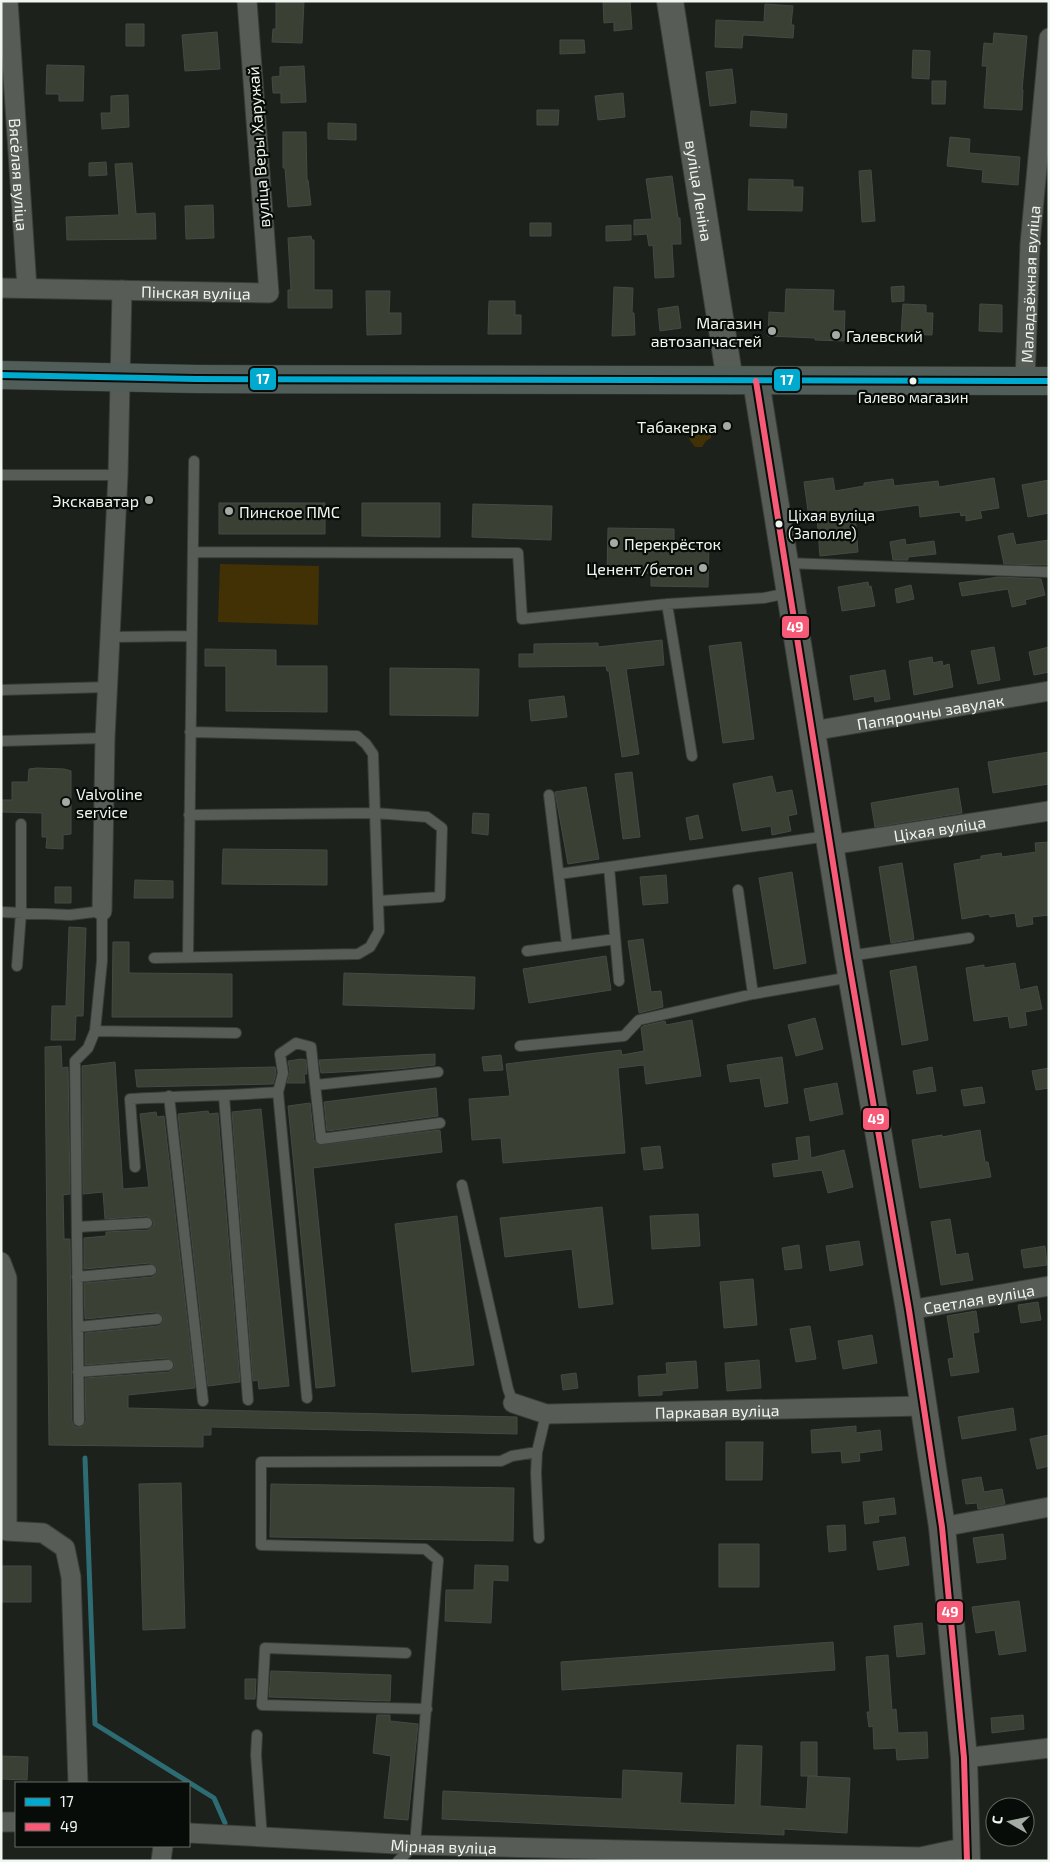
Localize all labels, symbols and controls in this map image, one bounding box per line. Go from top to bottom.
street label: вуліца Веры Харужай [243,66,274,228]
street label: Вясёлая вуліца [6,117,33,232]
street label: вуліца Леніна [683,139,717,243]
street label: Маладзёжная вуліца [1016,204,1043,363]
street label: Пінская вуліца [141,281,251,303]
place label: Магазин автозапчастей [651,313,762,350]
marker: Магазин автозапчастей [766,325,778,337]
place label: Галевский [846,326,923,345]
marker: Галевский [830,329,842,341]
line badge: 17 [249,367,277,391]
line badge: 17 [773,368,801,392]
text: 17 [256,370,270,387]
text: 17 [780,371,794,388]
marker: Галево магазин [908,376,918,386]
place label: Галево магазин [858,388,968,406]
place label: Табакерка [637,417,717,436]
marker: Табакерка [721,420,733,432]
place label: Экскаватар [52,491,139,510]
marker: Экскаватар [143,494,155,506]
place label: Пинское ПМС [239,502,340,521]
marker: Пинское ПМС [223,505,235,517]
place label: Ціхая вуліца (Заполле) [788,506,875,542]
marker: Ціхая вуліца (Заполле) [774,519,784,529]
place label: Перекрёсток [624,534,722,553]
marker: Перекрёсток [608,537,620,549]
place label: Ценент/бетон [586,559,693,578]
marker: Ценент/бетон [697,562,709,574]
line badge: 49 [781,615,810,639]
text: 49 [786,618,804,635]
street label: Папярочны завулак [855,689,1006,733]
place label: Valvoline service [76,784,143,821]
marker: Valvoline service [60,796,72,808]
street label: Ціхая вуліца [892,811,987,844]
line badge: 49 [862,1107,890,1131]
text: 49 [867,1110,885,1127]
street label: Светлая вуліца [922,1279,1036,1317]
street label: Паркавая вуліца [655,1400,780,1421]
line badge: 49 [936,1600,964,1624]
text: 49 [941,1603,959,1620]
legend [15,1782,190,1847]
text: 17 [60,1792,74,1810]
north arrow [985,1797,1035,1847]
text: С [988,1814,1006,1825]
text: 49 [60,1817,78,1835]
street label: Мірная вуліца [390,1834,497,1857]

